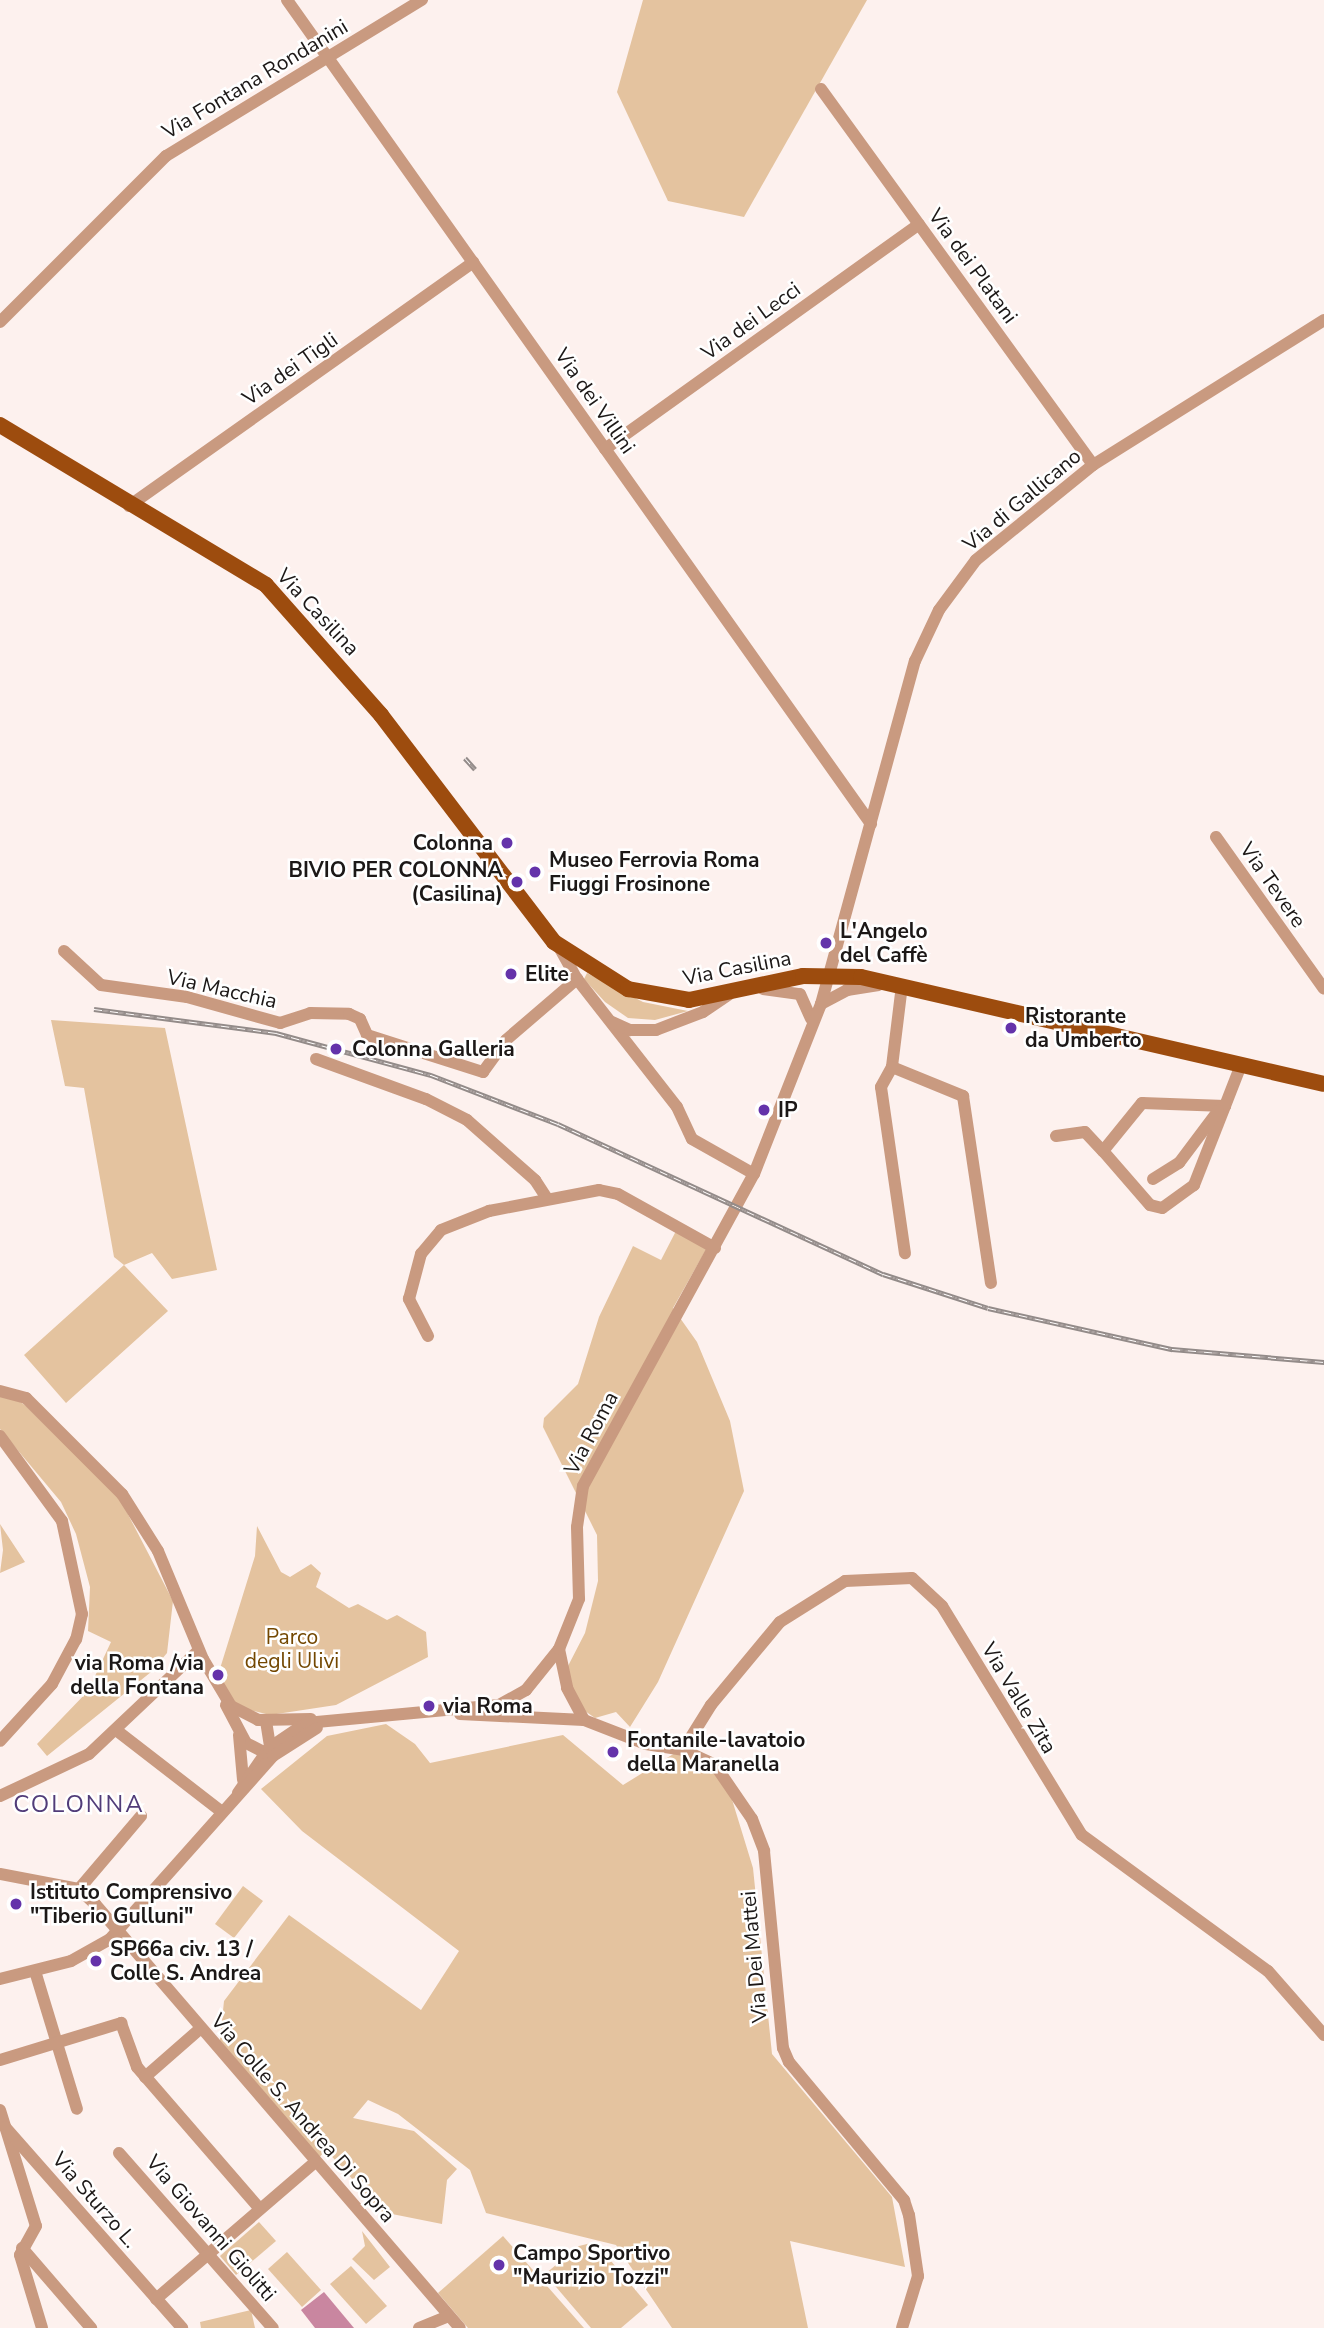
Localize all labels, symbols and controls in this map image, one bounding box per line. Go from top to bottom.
street label: Via Fontana Rondanini [158,14,352,144]
street label: Via dei Platani [923,204,1023,328]
street label: Via dei Lecci [697,277,805,365]
street label: Via dei Tigli [238,327,342,411]
street label: Via dei Villini [549,343,641,459]
street label: Via di Gallicano [958,443,1086,557]
street label: Via Casilina [271,563,365,661]
place label: Colonna [413,830,493,856]
marker: Colonna [499,835,515,851]
street label: Via Tevere [1234,837,1312,933]
place label: Museo Ferrovia Roma Fiuggi Frosinone [549,847,759,897]
place label: BIVIO PER COLONNA (Casilina) [289,857,503,907]
marker: Museo Ferrovia Roma Fiuggi Frosinone [527,864,543,880]
marker: BIVIO PER COLONNA (Casilina) [509,874,525,890]
place label: L'Angelo del Caffè [840,918,928,968]
marker: L'Angelo del Caffè [818,935,834,951]
street label: Via Casilina [681,945,793,991]
place label: Elite [525,961,569,987]
street label: Via Macchia [165,964,279,1014]
marker: Elite [503,966,519,982]
place label: Ristorante da Umberto [1025,1003,1142,1053]
marker: Ristorante da Umberto [1003,1020,1019,1036]
place label: Colonna Galleria [352,1036,515,1062]
marker: Colonna Galleria [326,1039,346,1059]
place label: IP [778,1097,798,1123]
marker: IP [756,1102,772,1118]
street label: Via Roma [559,1387,623,1479]
park label: Parco degli Ulivi [245,1624,339,1674]
street label: Via Valle Zita [976,1638,1062,1758]
place label: via Roma /via della Fontana [70,1650,204,1700]
marker: via Roma /via della Fontana [210,1667,226,1683]
place label: via Roma [443,1693,533,1719]
marker: via Roma [421,1698,437,1714]
place label: Fontanile-lavatoio della Maranella [627,1727,805,1777]
marker: Fontanile-lavatoio della Maranella [605,1744,621,1760]
district label: COLONNA [14,1791,144,1819]
place label: Istituto Comprensivo "Tiberio Gulluni" [30,1879,232,1929]
street label: Via Dei Mattei [736,1890,772,2024]
marker: Istituto Comprensivo "Tiberio Gulluni" [8,1896,24,1912]
place label: SP66a civ. 13 / Colle S. Andrea [110,1936,261,1986]
marker: SP66a civ. 13 / Colle S. Andrea [88,1953,104,1969]
street label: Via Colle S. Andrea Di Sopra [205,2008,401,2228]
street label: Via Sturzo L. [47,2147,143,2253]
street label: Via Giovanni Giolitti [141,2150,281,2306]
place label: Campo Sportivo "Maurizio Tozzi" [513,2240,670,2290]
marker: Campo Sportivo "Maurizio Tozzi" [491,2257,507,2273]

